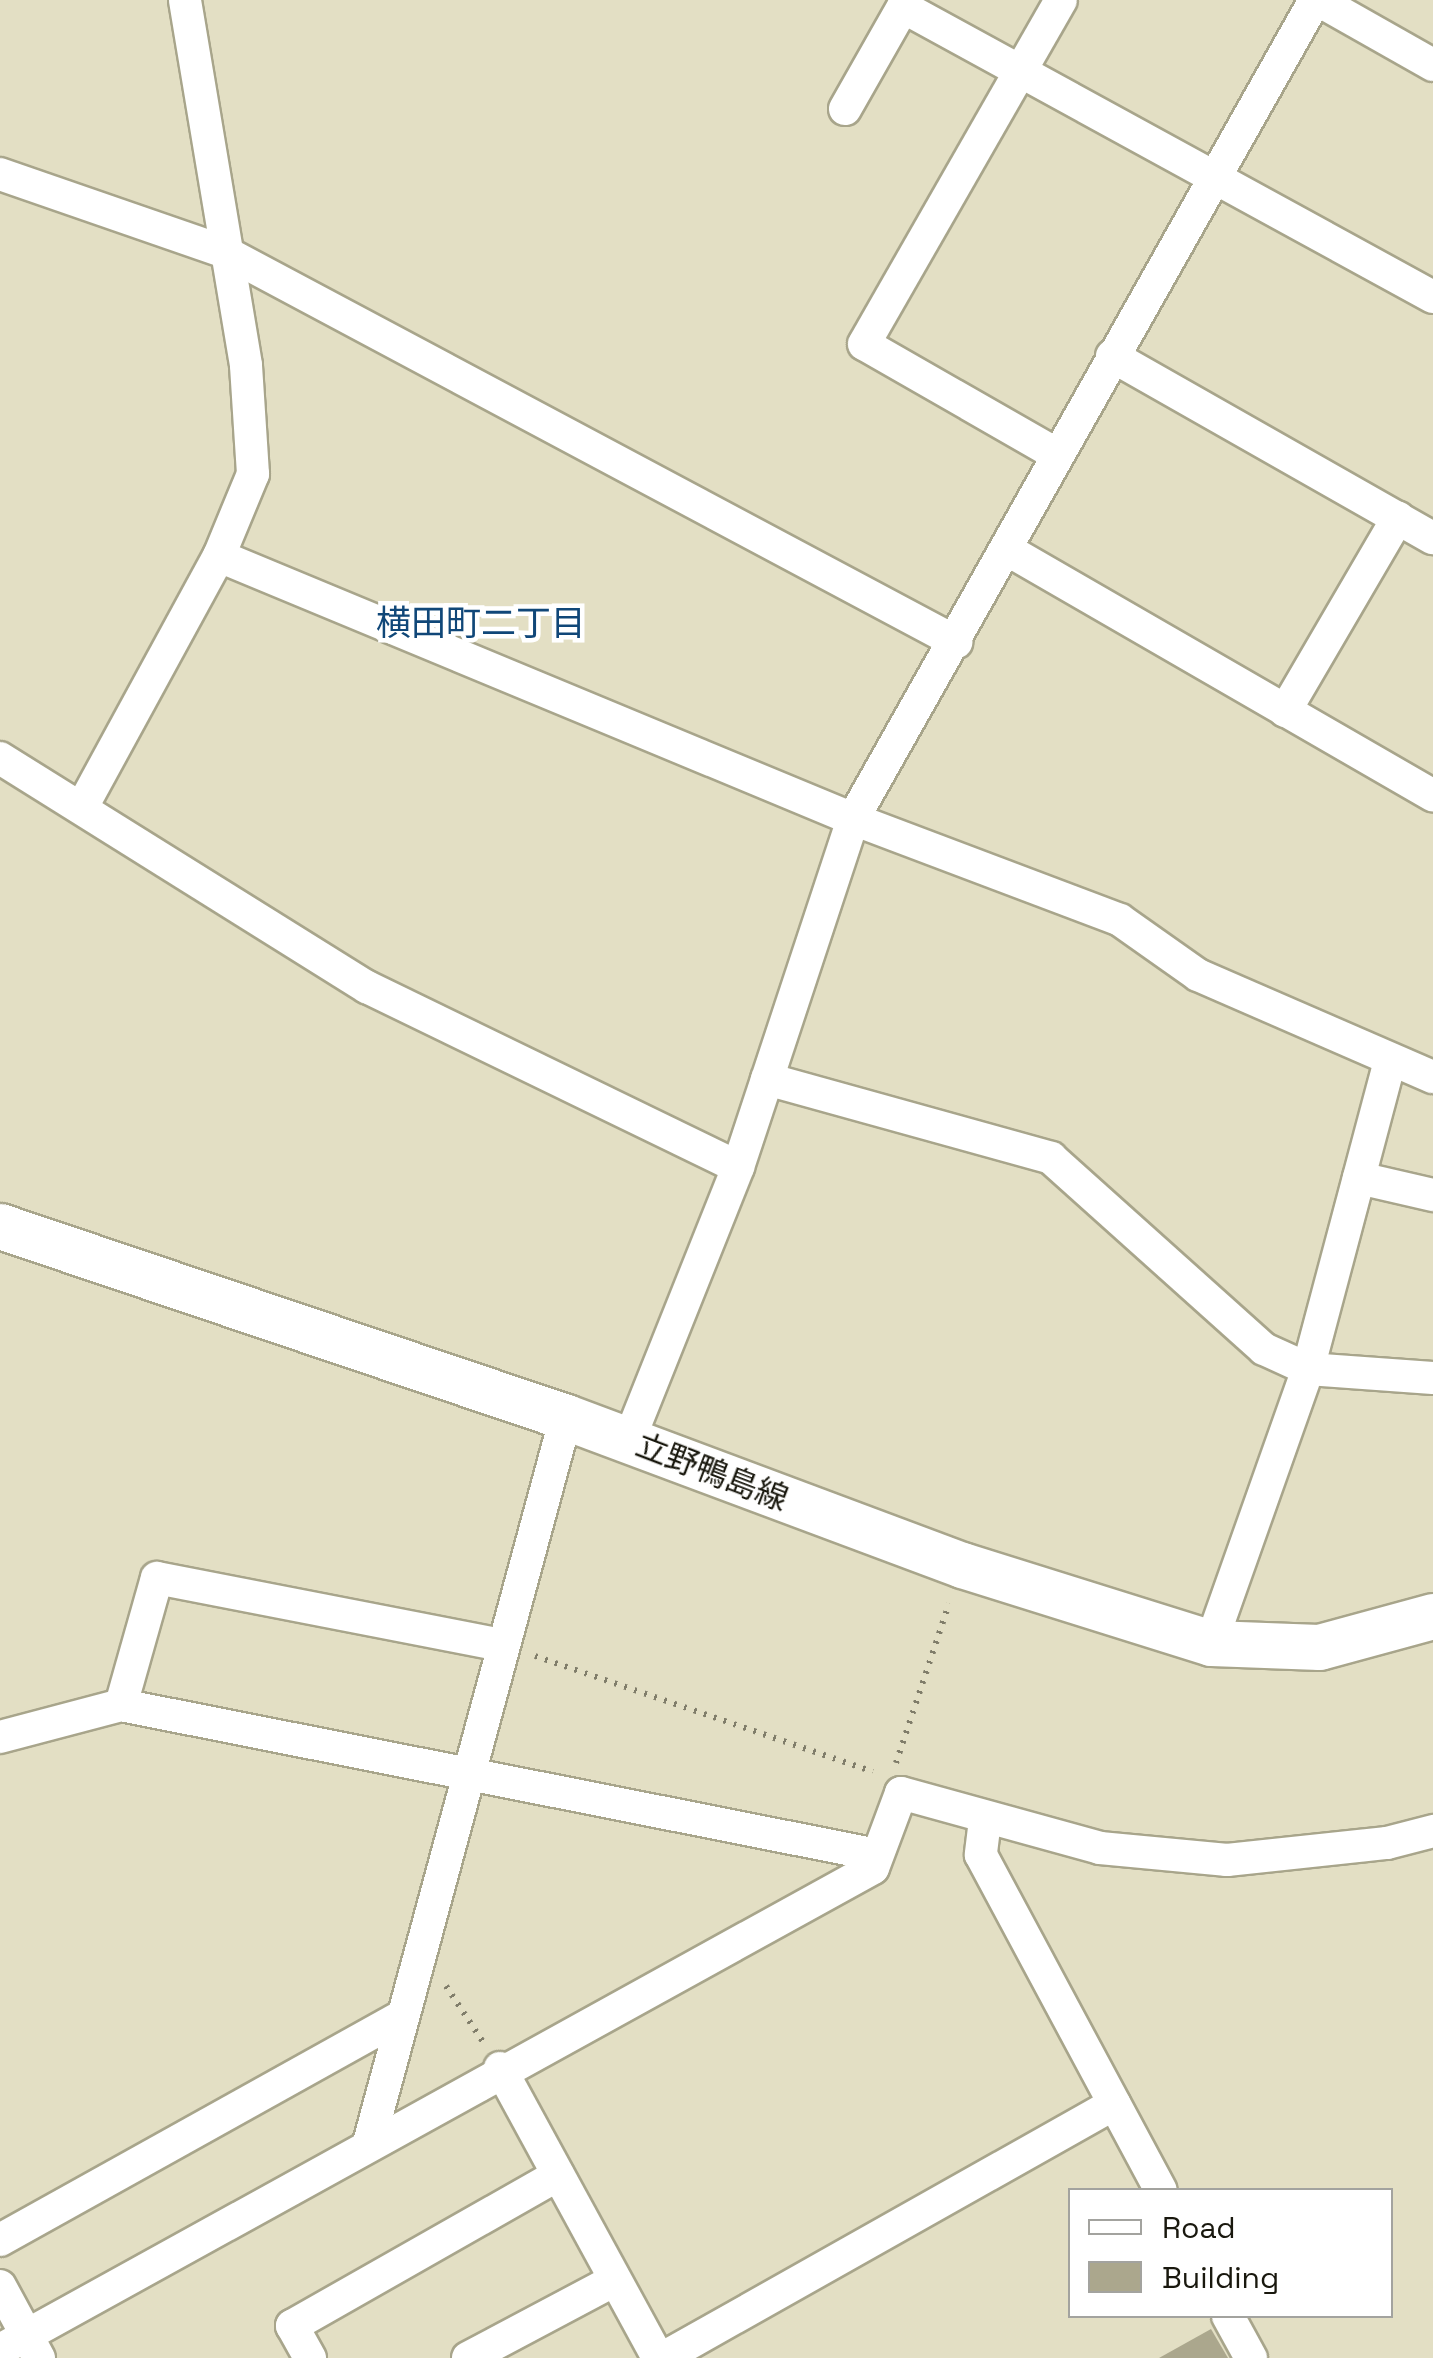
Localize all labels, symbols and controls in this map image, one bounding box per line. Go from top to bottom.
district label: 横田町二丁目 [376,602,586,644]
street label: 立野鴨島線 [630,1425,794,1519]
legend [1068,2188,1393,2318]
text: Road [1162,2208,1236,2247]
text: Building [1162,2258,1279,2297]

